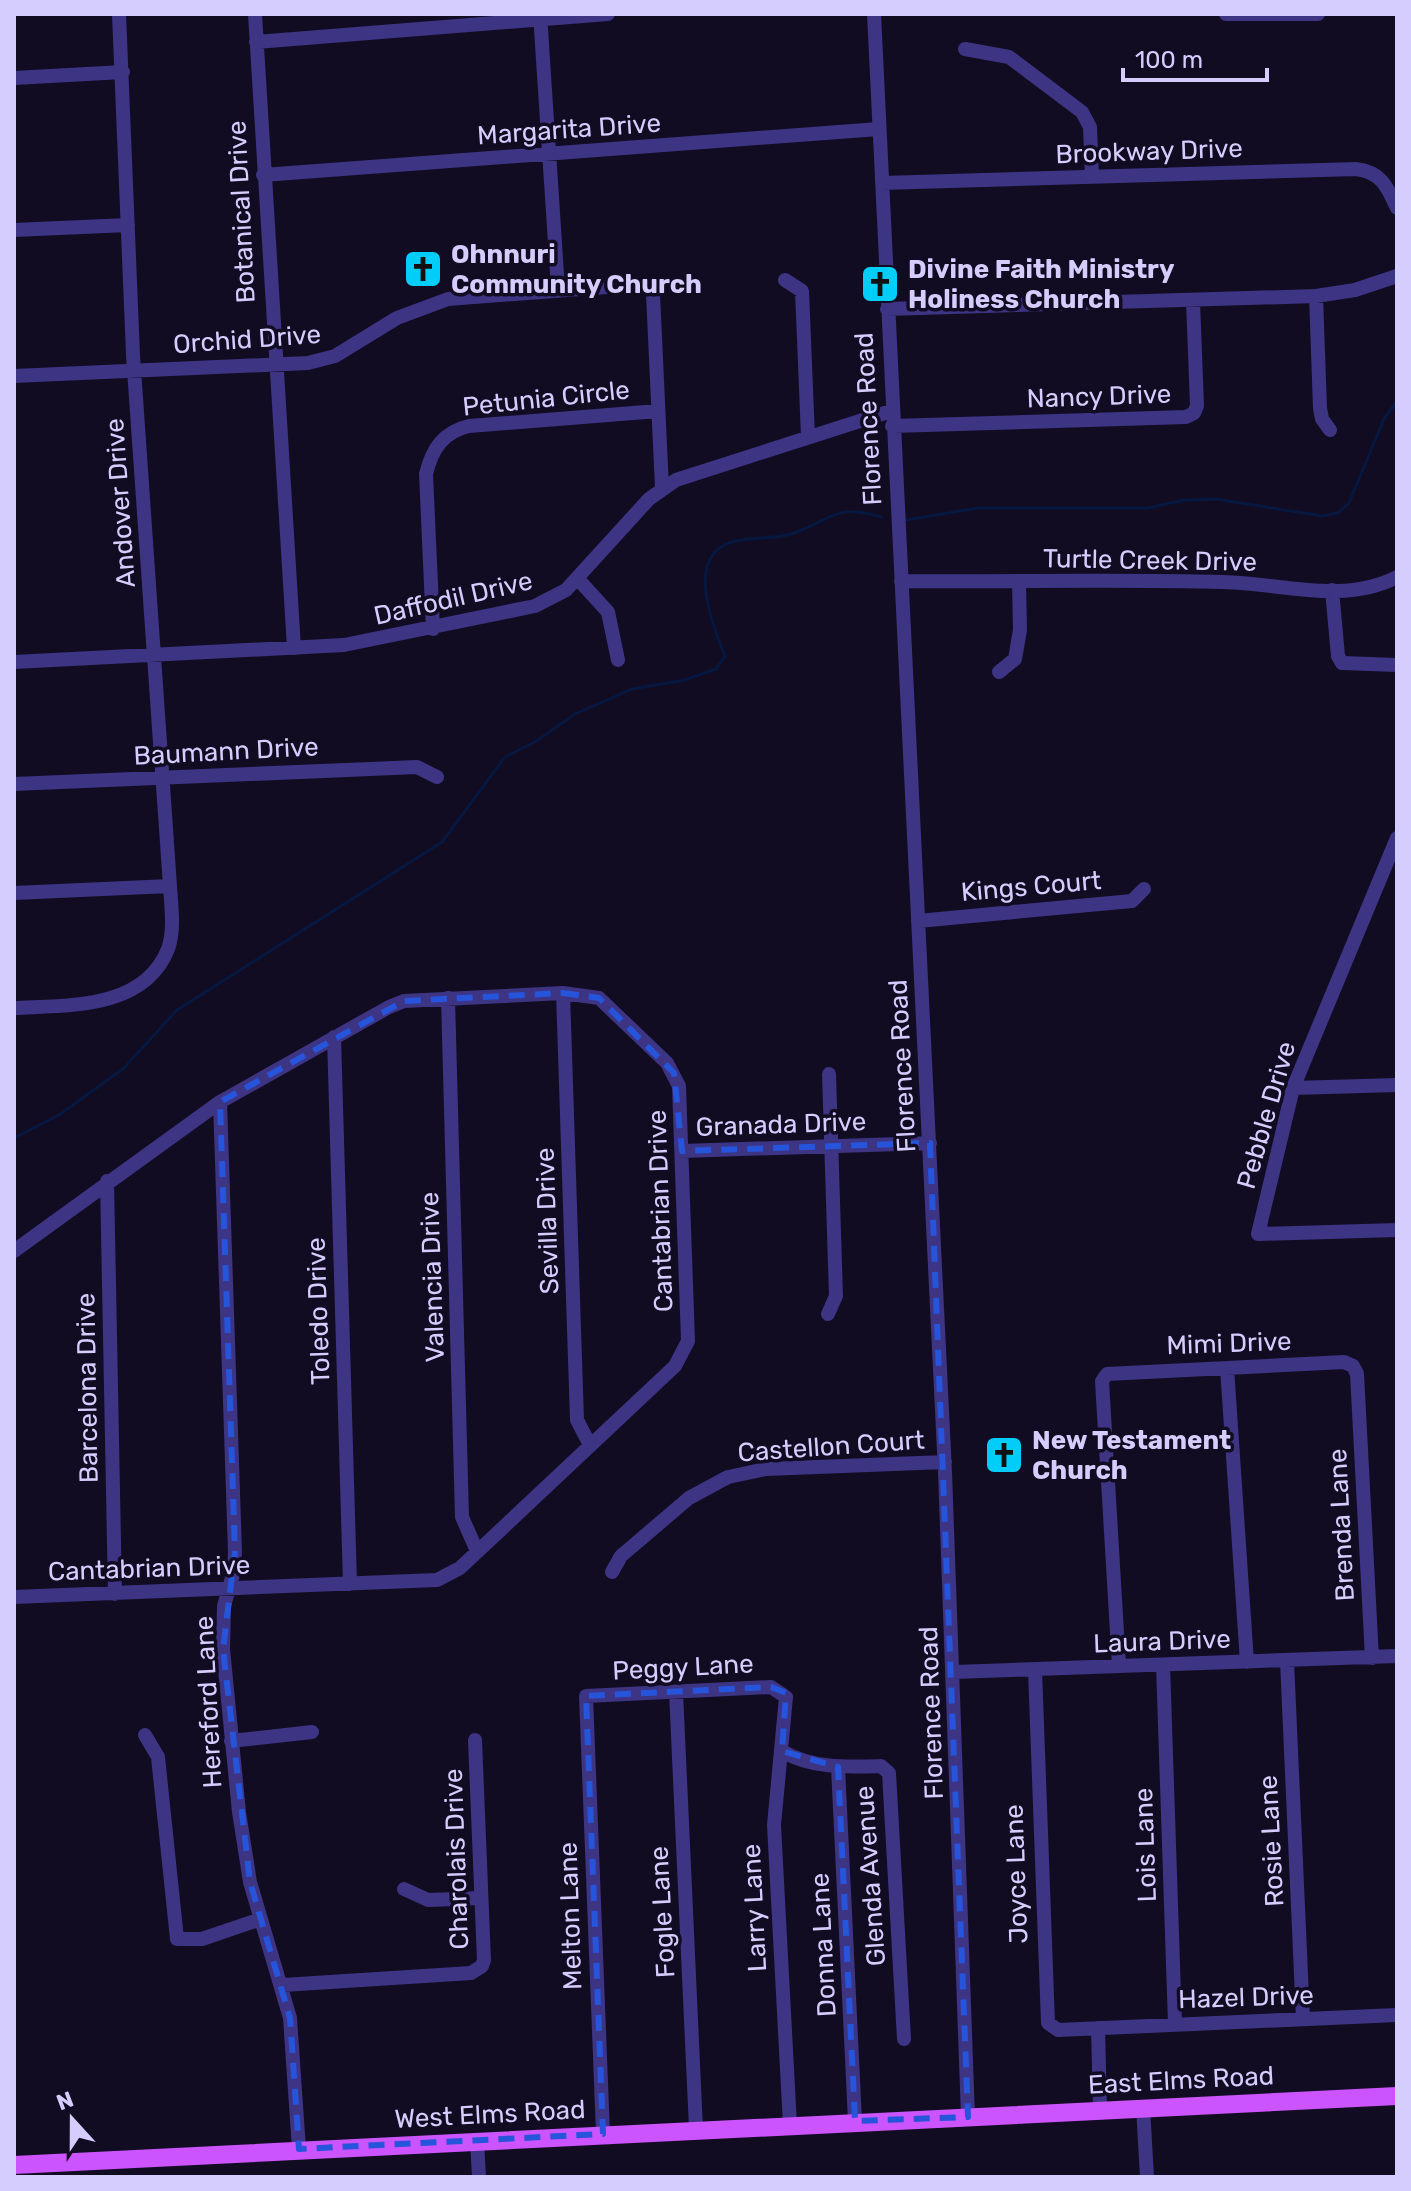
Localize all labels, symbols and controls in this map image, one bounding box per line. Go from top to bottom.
scale bar [1123,32,1267,82]
text: 100 m [1135,46,1203,74]
street label: Margarita Drive [476,108,662,151]
street label: Botanical Drive [221,120,262,304]
street label: Brookway Drive [1055,133,1243,170]
place label: Ohnnuri Community Church [451,239,702,300]
church icon: Ohnnuri Community Church [402,248,444,290]
place label: Divine Faith Ministry Holiness Church [908,254,1175,315]
church icon: Divine Faith Ministry Holiness Church [859,263,901,305]
street label: Orchid Drive [172,319,322,360]
street label: Florence Road [848,332,889,506]
street label: Petunia Circle [461,374,631,423]
street label: Nancy Drive [1026,378,1172,415]
street label: Andover Drive [99,417,142,589]
street label: Turtle Creek Drive [1043,543,1257,578]
street label: Daffodil Drive [371,565,535,632]
street label: Baumann Drive [133,731,319,772]
street label: Kings Court [960,865,1103,908]
street label: Florence Road [882,979,923,1153]
street label: Pebble Drive [1231,1038,1302,1192]
street label: Granada Drive [695,1106,867,1143]
street label: Cantabrian Drive [641,1109,680,1313]
street label: Sevilla Drive [529,1147,566,1295]
street label: Valencia Drive [414,1191,451,1363]
street label: Toledo Drive [300,1237,337,1385]
street label: Barcelona Drive [70,1292,105,1484]
street label: Mimi Drive [1166,1326,1292,1361]
street label: Castellon Court [737,1425,926,1468]
place label: New Testament Church [1032,1425,1231,1486]
church icon: New Testament Church [983,1434,1025,1476]
street label: Brenda Lane [1322,1448,1361,1602]
street label: Cantabrian Drive [47,1549,251,1588]
street label: Hereford Lane [189,1615,228,1789]
street label: Laura Drive [1093,1624,1231,1659]
street label: Florence Road [913,1626,950,1800]
street label: Peggy Lane [612,1648,754,1687]
street label: Charolais Drive [438,1768,475,1950]
street label: Rosie Lane [1253,1774,1290,1907]
street label: Glenda Avenue [849,1785,892,1967]
street label: Lois Lane [1128,1787,1163,1903]
street label: Joyce Lane [999,1804,1034,1944]
street label: Melton Lane [552,1841,589,1991]
street label: Larry Lane [736,1843,773,1973]
street label: Fogle Lane [644,1845,681,1979]
street label: Donna Lane [804,1872,843,2018]
street label: Hazel Drive [1178,1980,1314,2015]
street label: East Elms Road [1087,2060,1275,2101]
north arrow [32,2079,112,2159]
text: N [53,2085,77,2116]
street label: West Elms Road [394,2094,586,2135]

